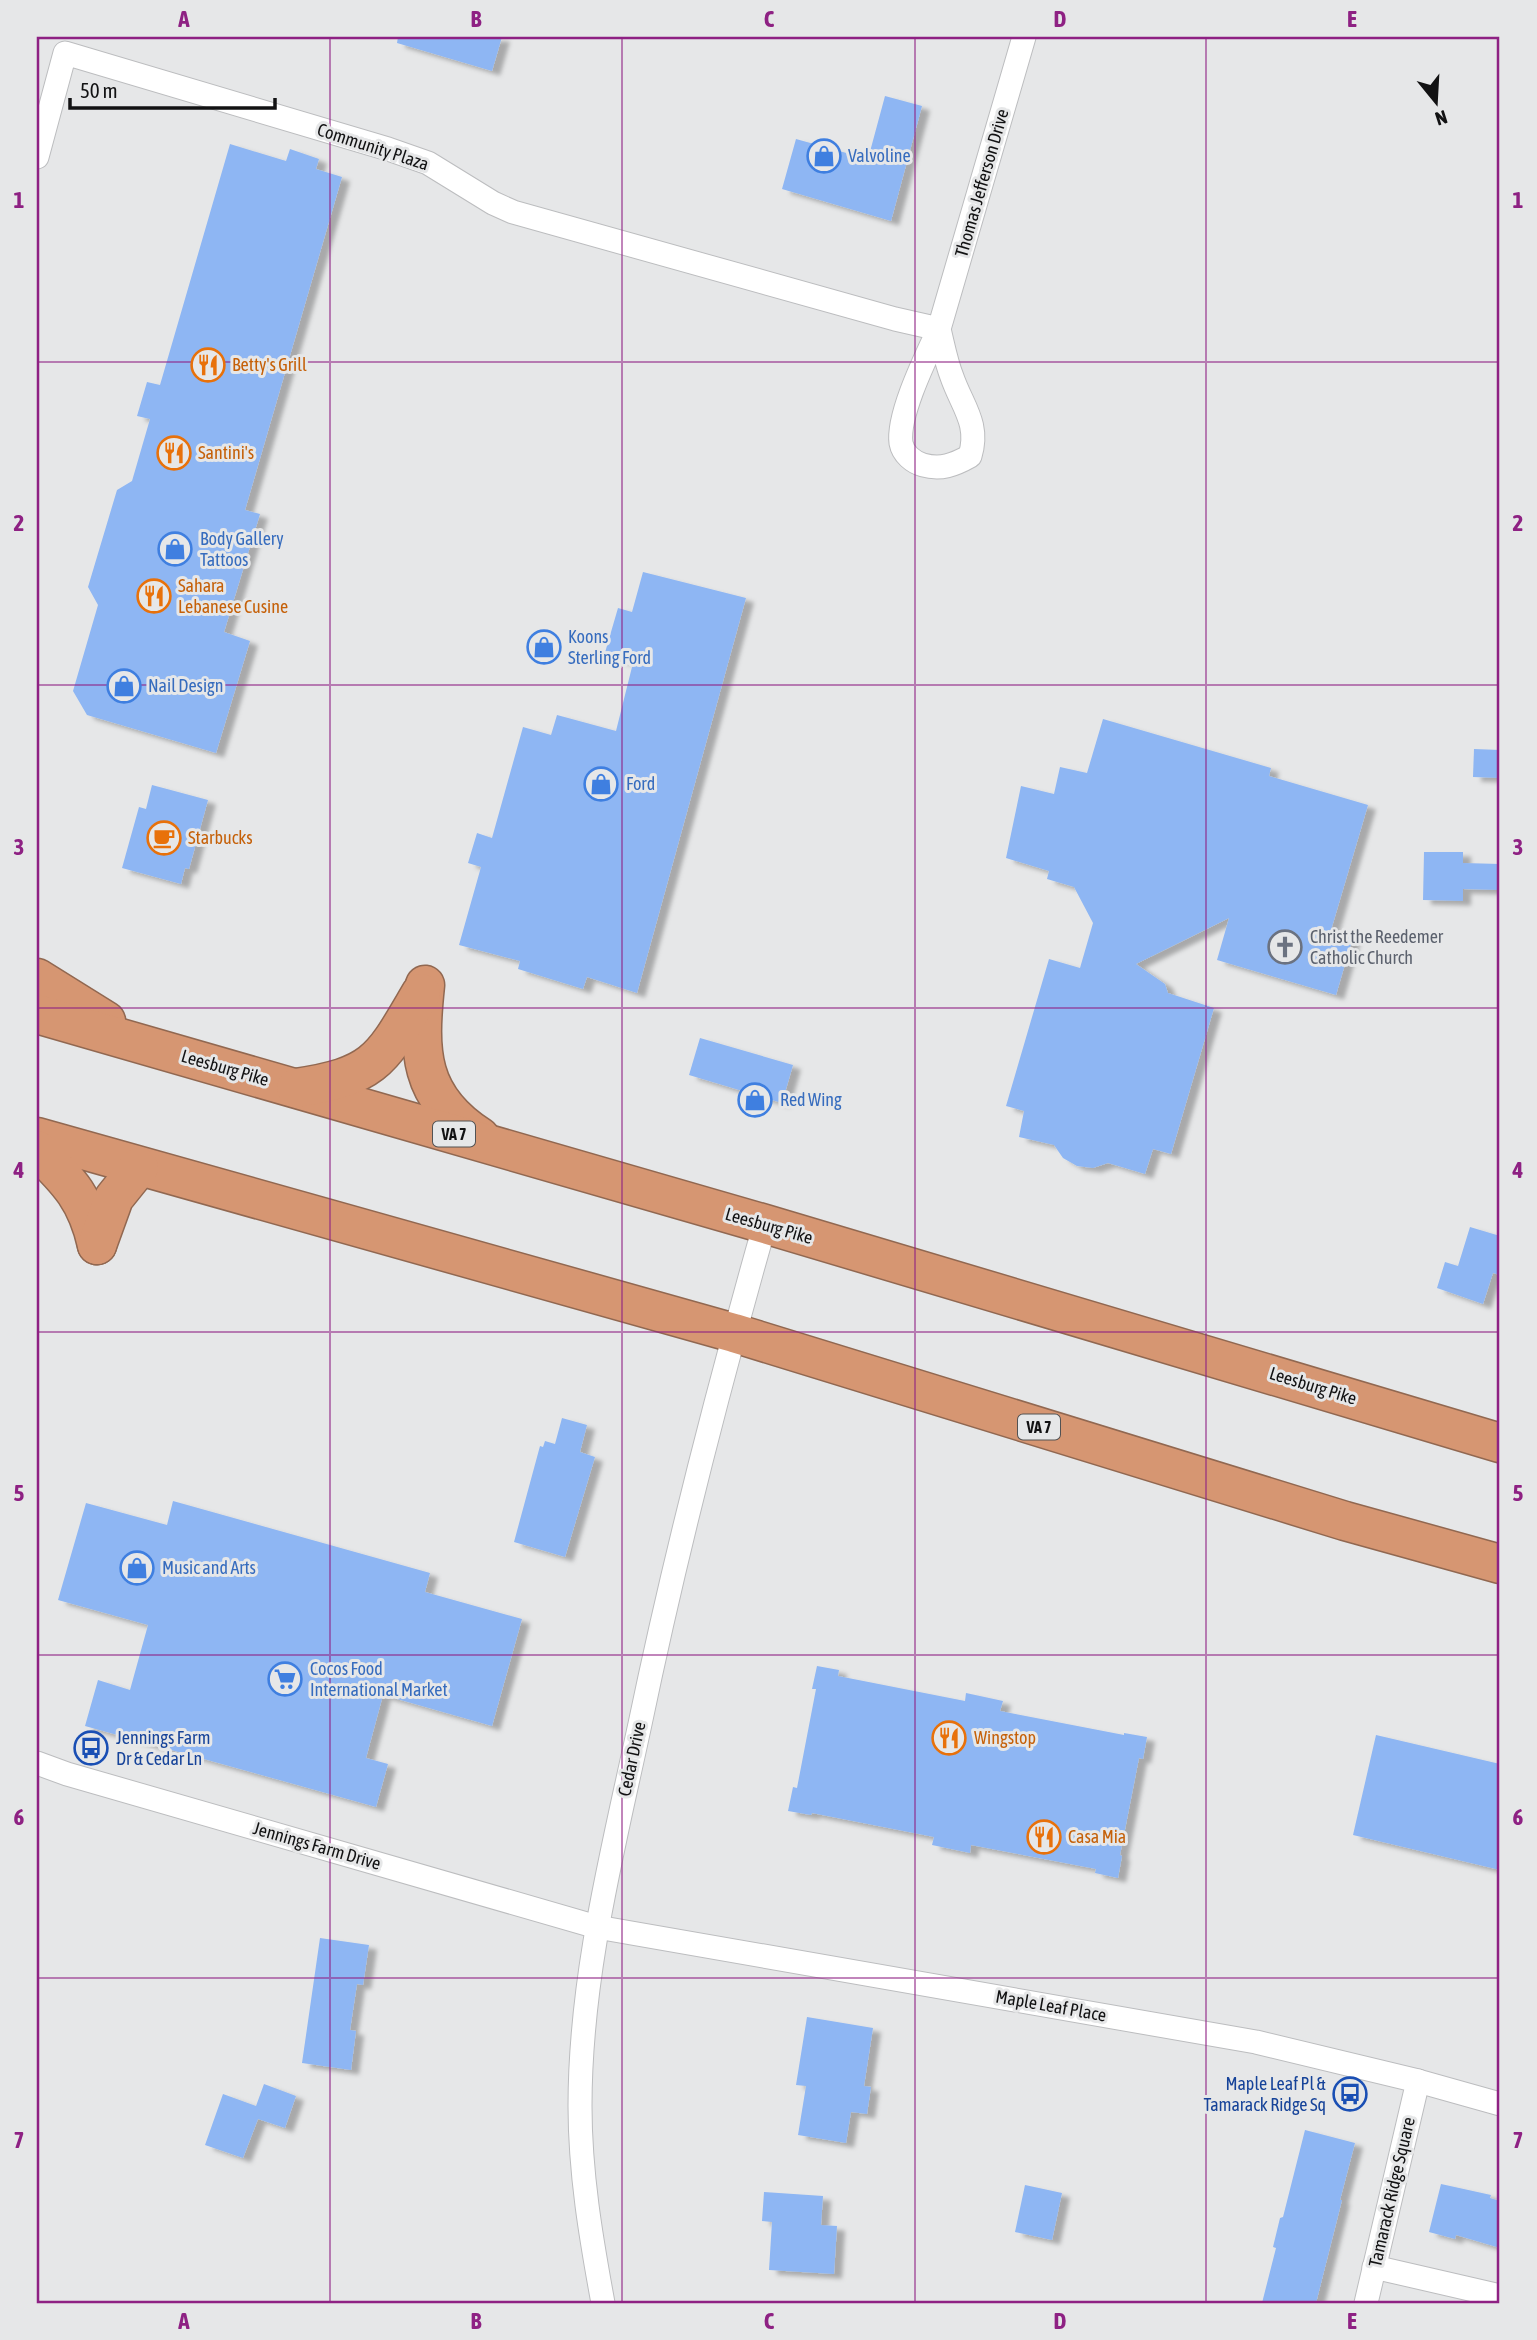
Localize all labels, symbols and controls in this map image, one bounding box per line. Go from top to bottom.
text: A [177,6,190,32]
text: B [471,6,482,32]
text: C [764,6,775,32]
text: D [1054,6,1067,32]
text: E [1347,6,1357,32]
scale bar [70,66,275,110]
north arrow [1400,66,1470,136]
text: 50 m [80,78,118,102]
street label: Thomas Jefferson Drive [950,106,1013,259]
text: N [1433,106,1450,130]
street label: Community Plaza [315,119,432,174]
shop icon: Valvoline [805,137,843,175]
place label: Valvoline [848,145,911,166]
text: 1 [14,187,25,213]
text: 1 [1513,187,1524,213]
restaurant icon: Betty's Grill [189,346,227,384]
place label: Betty's Grill [232,354,307,375]
restaurant icon: Santini's [155,434,193,472]
place label: Santini's [198,442,254,463]
text: 2 [14,510,24,536]
text: 2 [1513,510,1523,536]
place label: Body Gallery Tattoos [200,528,284,570]
shop icon: Body Gallery Tattoos [156,530,194,568]
place label: Sahara Lebanese Cusine [178,575,288,617]
restaurant icon: Sahara Lebanese Cusine [135,577,173,615]
place label: Koons Sterling Ford [568,626,651,668]
shop icon: Koons Sterling Ford [525,628,563,666]
shop icon: Nail Design [105,667,143,705]
place label: Nail Design [148,675,224,696]
shop icon: Ford [582,765,620,803]
place label: Ford [626,773,655,794]
cafe icon: Starbucks [145,819,183,857]
place label: Starbucks [188,827,253,848]
text: 3 [14,834,24,860]
text: 3 [1513,834,1523,860]
place label: Christ the Reedemer Catholic Church [1310,926,1444,968]
church icon: Christ the Reedemer Catholic Church [1266,928,1304,966]
street label: Leesburg Pike [179,1045,271,1090]
shop icon: Red Wing [736,1081,774,1119]
place label: Red Wing [780,1089,842,1110]
road number: VA 7 [433,1122,475,1146]
text: 4 [13,1157,25,1183]
text: 4 [1512,1157,1524,1183]
street label: Leesburg Pike [723,1203,815,1248]
street label: Leesburg Pike [1267,1362,1359,1409]
road number: VA 7 [1018,1414,1060,1440]
text: 5 [14,1480,25,1506]
text: 5 [1513,1480,1524,1506]
shop icon: Music and Arts [118,1549,156,1587]
place label: Music and Arts [162,1557,256,1578]
place label: Cocos Food International Market [310,1658,448,1700]
supermarket icon: Cocos Food International Market [266,1660,304,1698]
restaurant icon: Wingstop [930,1719,968,1757]
street label: Cedar Drive [613,1720,650,1798]
place label: Jennings Farm Dr & Cedar Ln [116,1727,210,1769]
place label: Wingstop [974,1727,1036,1748]
bus stop icon: Jennings Farm Dr & Cedar Ln [72,1729,110,1767]
text: 6 [14,1804,25,1830]
text: 6 [1513,1804,1524,1830]
street label: Jennings Farm Drive [251,1817,383,1874]
restaurant icon: Casa Mia [1025,1818,1063,1856]
place label: Casa Mia [1068,1826,1126,1847]
street label: Maple Leaf Place [994,1985,1108,2026]
place label: Maple Leaf Pl & Tamarack Ridge Sq [1204,2073,1327,2115]
bus stop icon: Maple Leaf Pl & Tamarack Ridge Sq [1331,2075,1369,2113]
street label: Tamarack Ridge Square [1364,2115,1419,2269]
text: 7 [14,2127,24,2153]
text: 7 [1513,2127,1523,2153]
text: A [177,2308,190,2334]
text: B [471,2308,482,2334]
text: C [764,2308,775,2334]
text: D [1054,2308,1067,2334]
text: E [1347,2308,1357,2334]

